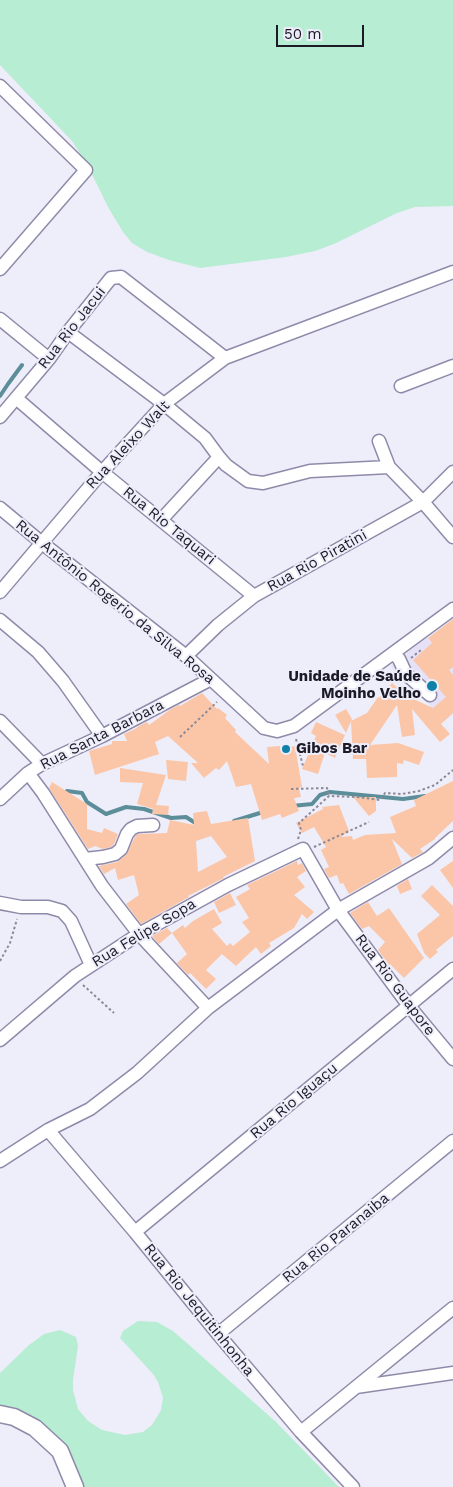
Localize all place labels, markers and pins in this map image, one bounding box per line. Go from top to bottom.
place label: Unidade de Saúde Moinho Velho [288,668,421,703]
marker: Unidade de Saúde Moinho Velho [425,679,439,693]
place label: Gibos Bar [296,740,367,758]
marker: Gibos Bar [280,743,292,755]

